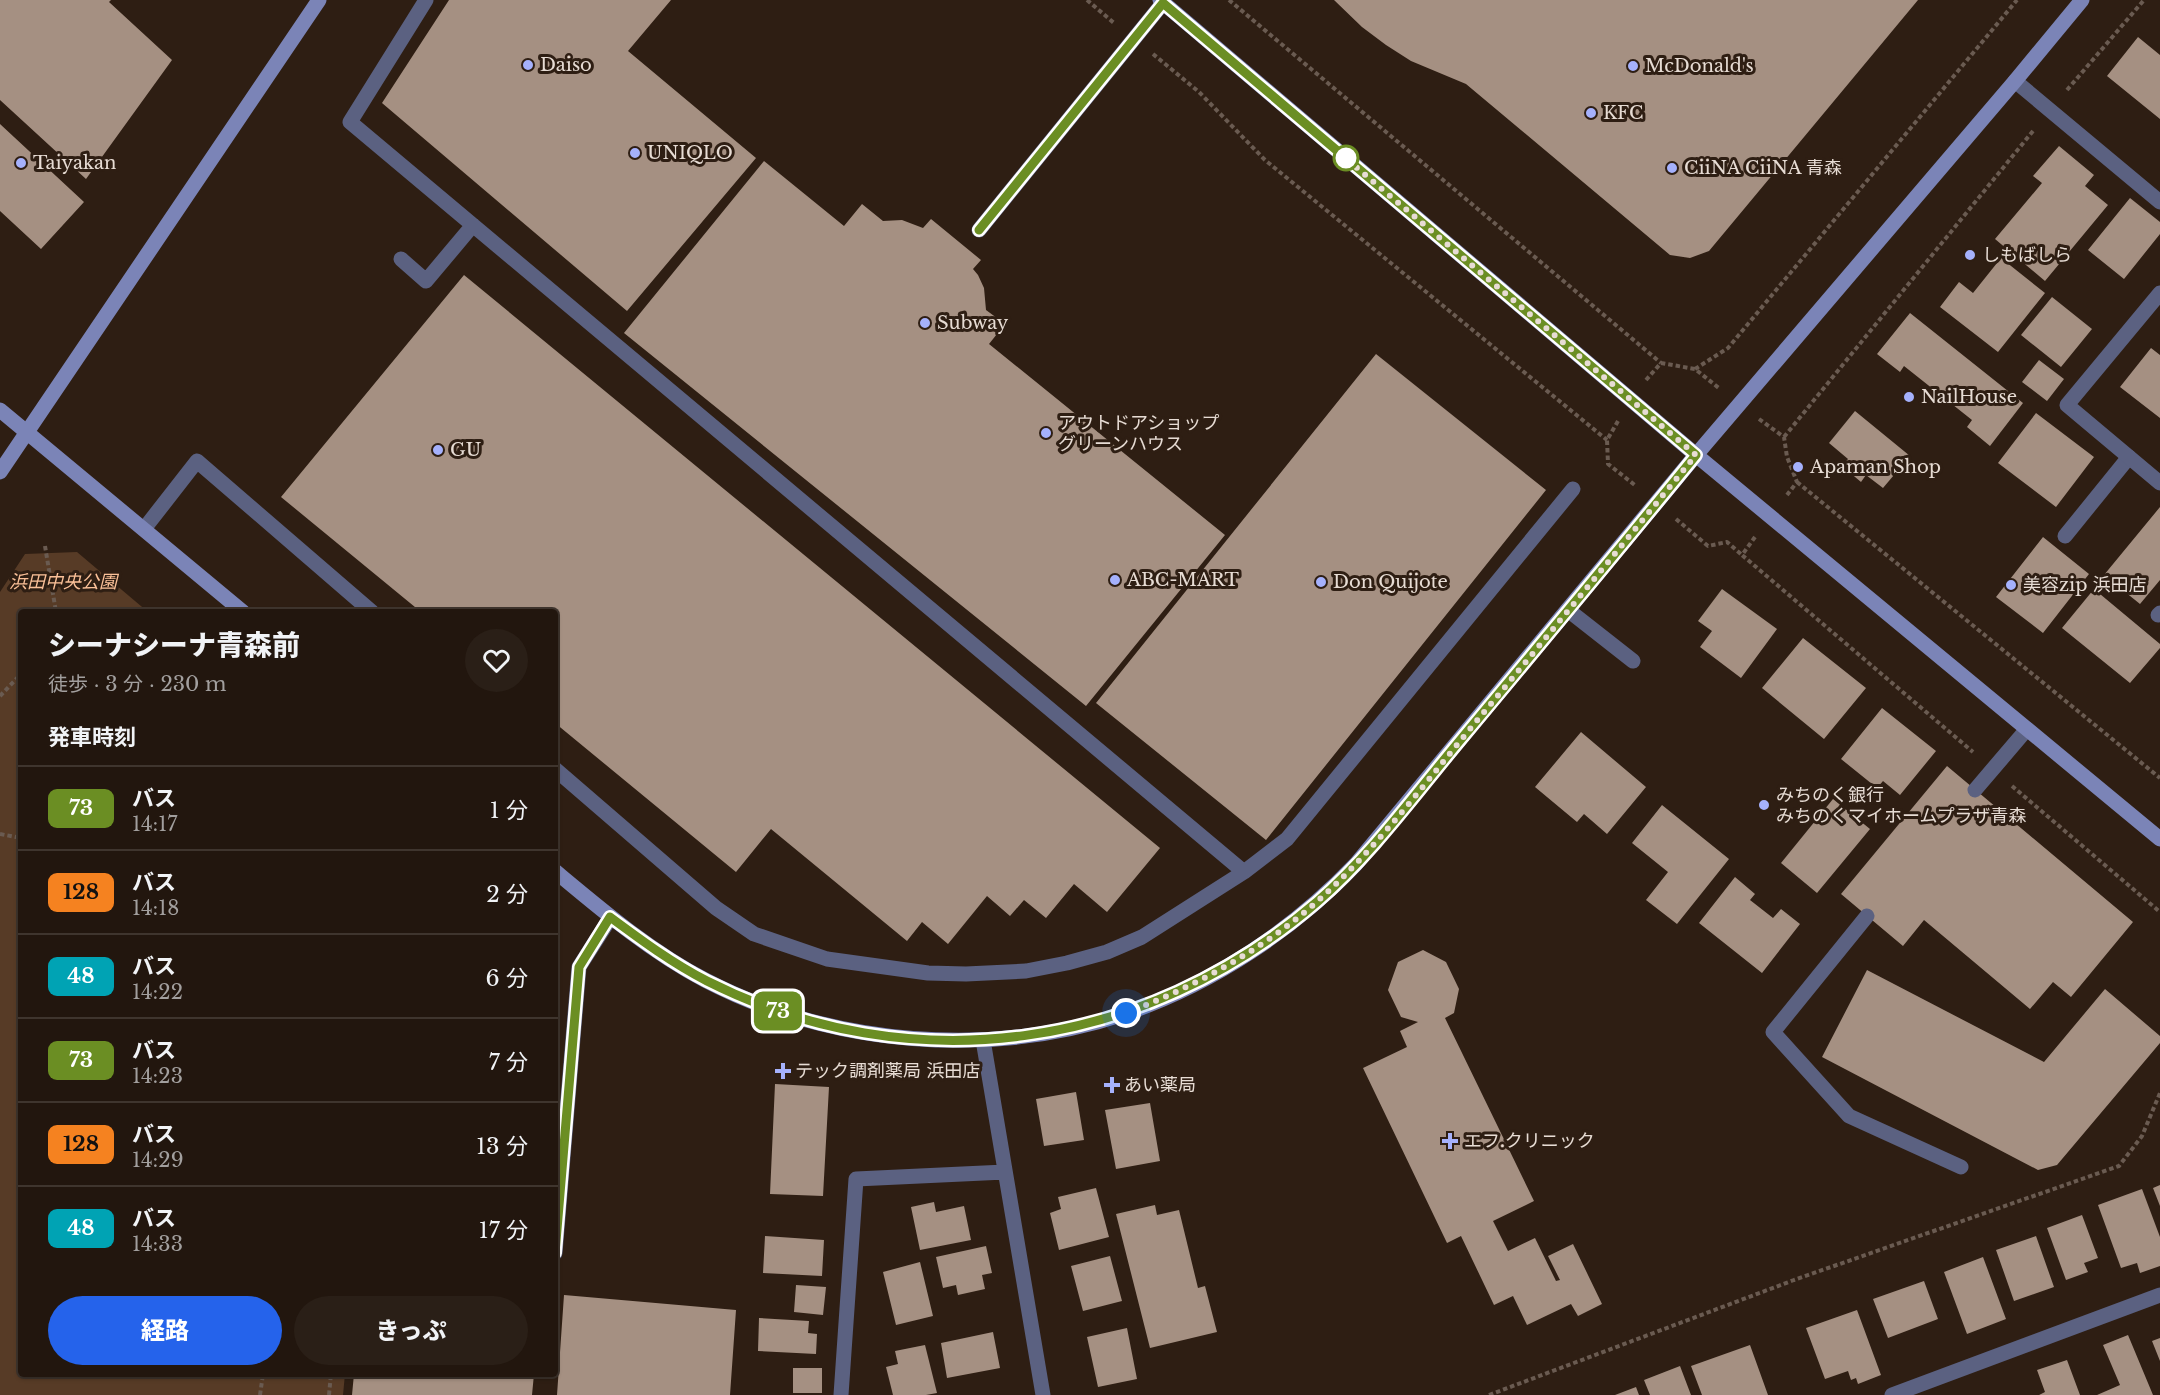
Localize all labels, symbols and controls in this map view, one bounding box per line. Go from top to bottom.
place label: Daiso [540,54,592,76]
place label: McDonald's [1645,55,1754,77]
marker: Daiso [521,58,535,72]
marker: McDonald's [1626,59,1640,73]
place label: KFC [1603,102,1644,124]
marker: KFC [1584,106,1598,120]
place label: UNIQLO [647,142,733,164]
unlabelled marker [1333,145,1359,171]
marker: UNIQLO [628,146,642,160]
place label: Taiyakan [33,152,116,174]
marker: Taiyakan [14,156,28,170]
place label: CiiNA CiiNA 青森 [1684,157,1842,179]
marker: CiiNA CiiNA 青森 [1665,161,1679,175]
place label: しもばしら [1982,244,2072,266]
marker: しもばしら [1963,248,1977,262]
place label: Subway [937,312,1009,334]
marker: Subway [918,316,932,330]
place label: NailHouse [1921,386,2017,408]
marker: NailHouse [1902,390,1916,404]
place label: アウトドアショップ グリーンハウス [1058,412,1219,455]
marker: アウトドアショップ グリーンハウス [1039,426,1053,440]
place label: GU [450,439,481,461]
marker: GU [431,443,445,457]
place label: Apaman Shop [1809,456,1941,478]
marker: Apaman Shop [1791,460,1805,474]
place label: ABC-MART [1126,569,1240,591]
park label: 浜田中央公園 [9,571,120,593]
place label: Don Quijote [1333,571,1448,593]
marker: ABC-MART [1108,573,1122,587]
place label: 美容zip 浜田店 [2023,574,2147,596]
marker: Don Quijote [1314,575,1328,589]
marker: 美容zip 浜田店 [2004,578,2018,592]
text: シーナシーナ青森前 [48,628,300,663]
button: heart [465,629,528,692]
text: 徒歩 · 3 分 · 230 m [48,672,227,696]
text: 発車時刻 [48,724,136,751]
place label: みちのく銀行 みちのくマイホームプラザ青森 [1776,784,2026,827]
text: バス [132,785,176,812]
text: 73 [69,795,93,821]
text: 1 分 [490,797,528,824]
marker: みちのく銀行 みちのくマイホームプラザ青森 [1757,798,1771,812]
text: 14:17 [132,812,177,836]
text: バス [132,869,176,896]
text: 128 [63,879,99,905]
text: 2 分 [486,881,528,908]
text: 14:18 [132,896,179,920]
text: バス [132,953,176,980]
text: 48 [67,963,95,989]
text: 6 分 [486,965,528,992]
text: 14:22 [132,980,183,1004]
line badge: 73 [751,992,805,1030]
text: 73 [766,998,790,1024]
your location [1111,998,1141,1028]
text: バス [132,1037,176,1064]
text: 73 [69,1047,93,1073]
text: 7 分 [489,1049,528,1076]
place label: テック調剤薬局 浜田店 [795,1060,980,1082]
text: 14:23 [132,1064,183,1088]
marker: テック調剤薬局 浜田店 [776,1064,790,1078]
place label: あい薬局 [1124,1074,1196,1096]
marker: あい薬局 [1105,1078,1119,1092]
text: バス [132,1121,176,1148]
place label: エフ.クリニック [1464,1130,1595,1152]
text: 128 [63,1131,99,1157]
marker: エフ.クリニック [1441,1132,1459,1150]
text: 13 分 [476,1133,528,1160]
text: 14:29 [132,1148,184,1172]
text: バス [132,1205,176,1232]
text: 48 [67,1215,95,1241]
text: 17 分 [479,1217,528,1244]
text: 14:33 [132,1232,183,1256]
button: 経路 [48,1296,282,1365]
button: きっぷ [294,1296,528,1365]

